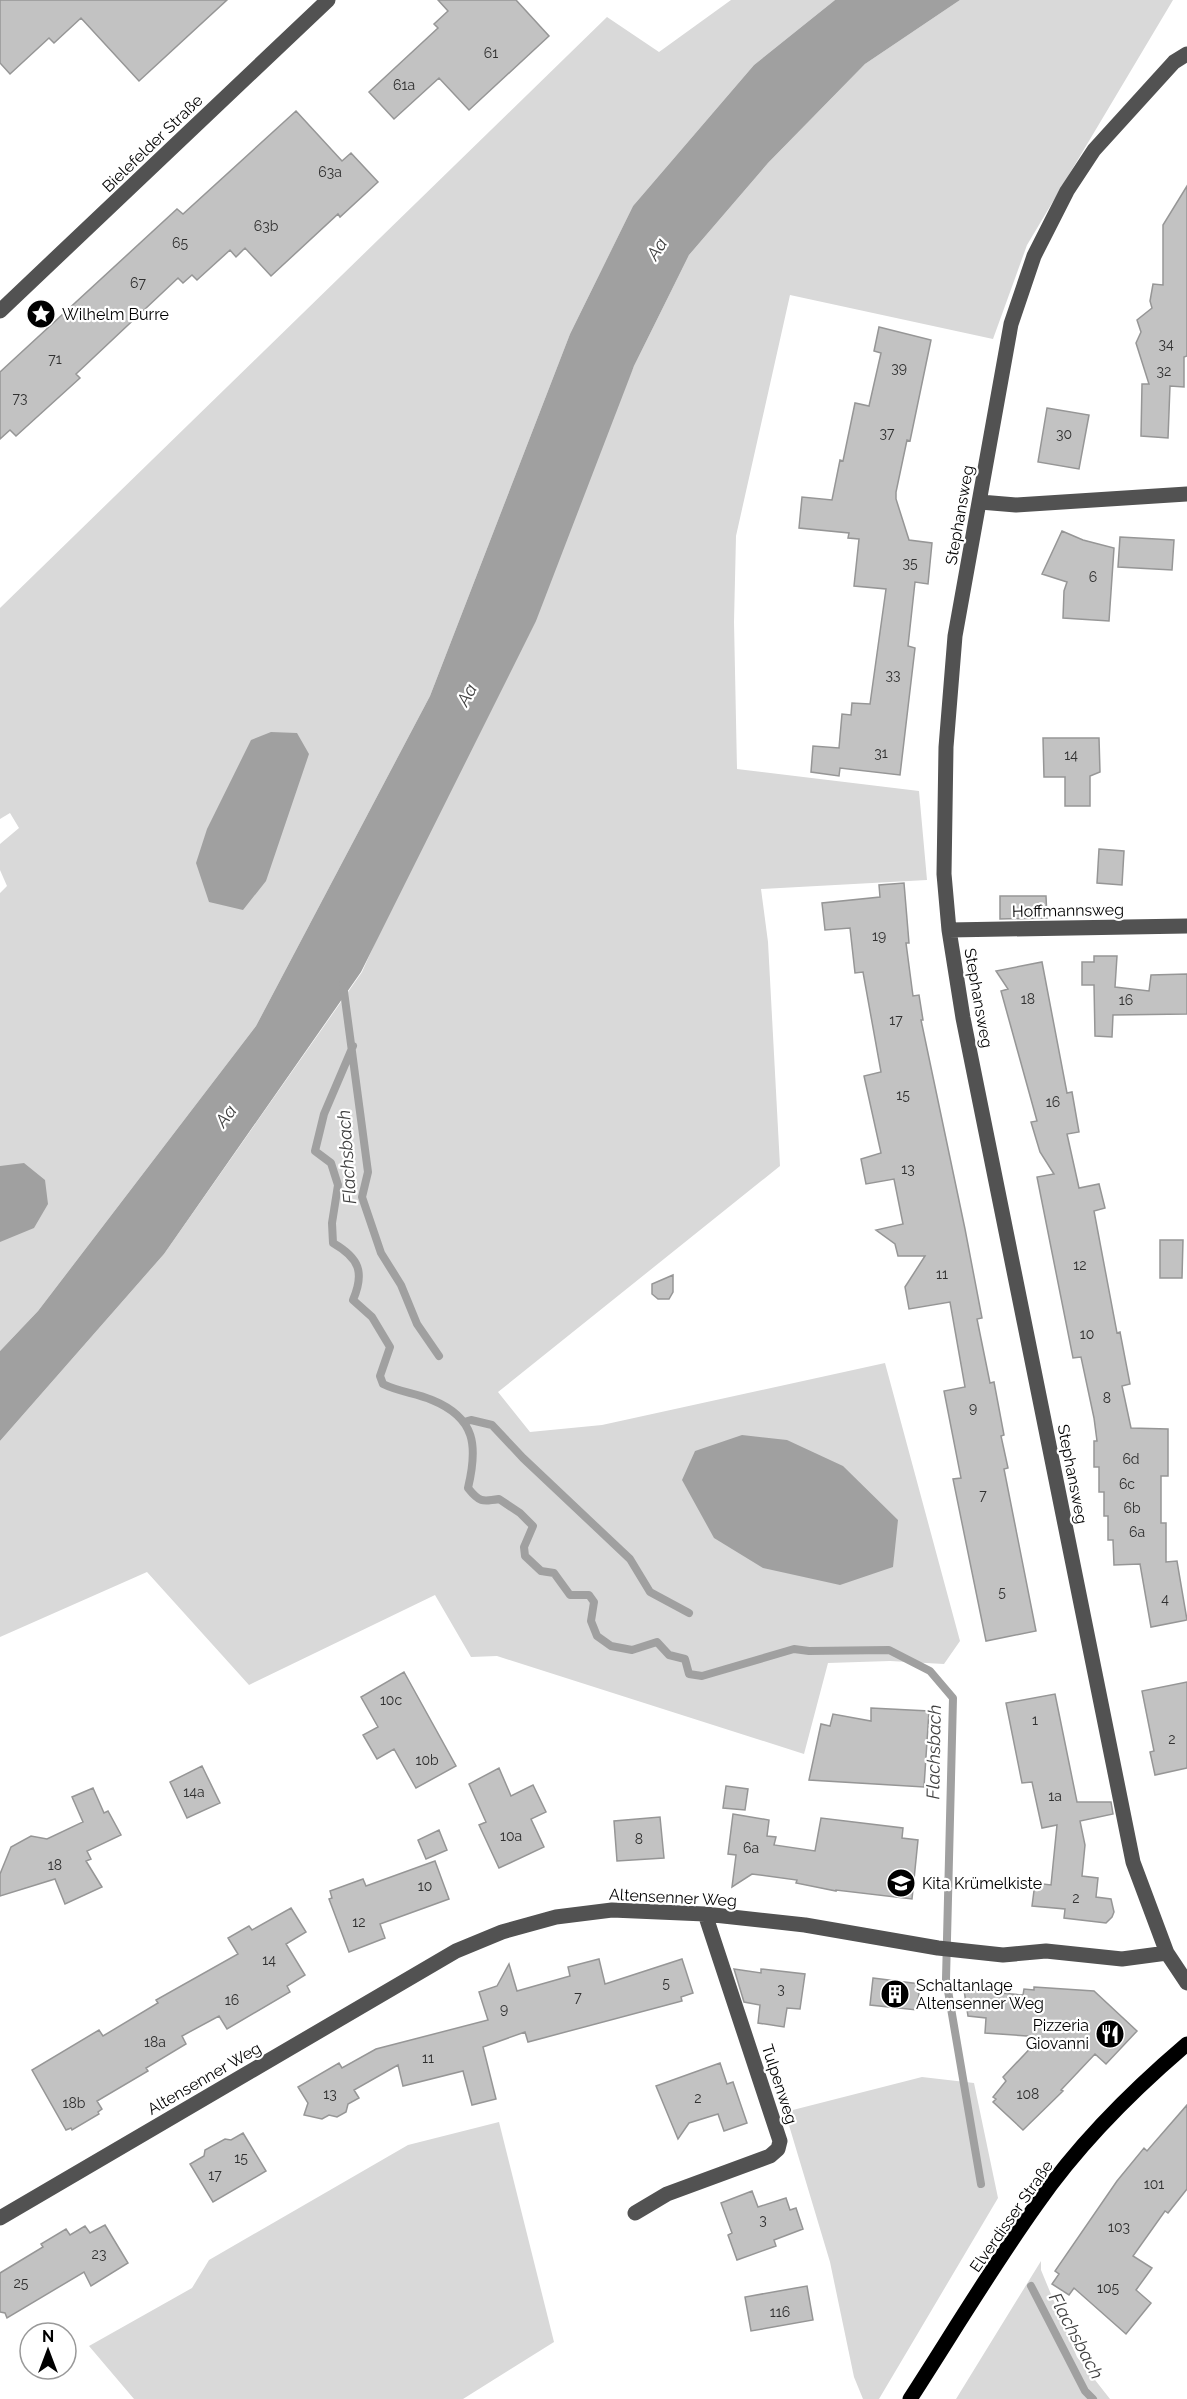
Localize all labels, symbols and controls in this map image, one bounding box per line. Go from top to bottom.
house number: 61 [484,45,498,61]
house number: 61a [393,77,415,93]
street label: Bielefelder Straße [98,91,206,196]
house number: 63a [318,164,342,180]
house number: 63b [254,218,279,234]
water label: Aa [641,234,671,265]
house number: 65 [172,235,188,251]
house number: 67 [130,275,146,291]
place icon: Wilhelm Burre [25,298,57,330]
place label: Wilhelm Burre [62,305,169,324]
house number: 34 [1158,336,1174,352]
house number: 71 [48,351,62,367]
house number: 39 [891,360,907,376]
house number: 32 [1157,363,1171,379]
house number: 73 [13,390,27,406]
house number: 37 [880,425,895,441]
house number: 30 [1056,426,1072,442]
street label: Stephansweg [941,464,978,566]
house number: 35 [902,555,918,571]
house number: 6 [1089,569,1097,585]
house number: 33 [886,667,900,683]
water label: Aa [452,680,481,710]
house number: 31 [874,745,888,761]
house number: 14 [1064,747,1078,763]
street label: Hoffmannsweg [1012,900,1124,921]
house number: 19 [872,928,886,944]
street label: Stephansweg [960,947,997,1049]
house number: 18 [1021,991,1035,1007]
house number: 16 [1119,992,1133,1008]
house number: 17 [889,1012,903,1028]
house number: 15 [896,1087,910,1103]
house number: 16 [1046,1094,1060,1110]
water label: Aa [210,1100,241,1132]
water label: Flachsbach [333,1109,360,1205]
house number: 13 [901,1161,915,1177]
house number: 12 [1073,1257,1087,1273]
house number: 11 [936,1266,948,1282]
house number: 10 [1080,1326,1094,1342]
house number: 8 [1103,1390,1111,1406]
house number: 9 [969,1400,977,1416]
street label: Stephansweg [1054,1423,1091,1525]
house number: 6d [1122,1451,1140,1467]
house number: 6c [1119,1476,1135,1492]
house number: 7 [979,1487,987,1503]
house number: 6b [1123,1500,1141,1516]
house number: 6a [1129,1524,1145,1540]
house number: 5 [998,1584,1006,1600]
house number: 4 [1161,1591,1169,1607]
house number: 10c [380,1692,402,1708]
water label: Flachsbach [922,1704,945,1800]
house number: 1 [1032,1712,1038,1728]
house number: 2 [1168,1731,1176,1747]
house number: 10b [415,1752,439,1768]
house number: 14a [183,1784,205,1800]
house number: 1a [1048,1788,1062,1804]
house number: 10a [500,1828,522,1844]
house number: 8 [635,1831,643,1847]
house number: 6a [743,1840,759,1856]
house number: 18 [48,1857,62,1873]
school or university icon: Kita Krümelkiste [885,1867,917,1899]
place label: Kita Krümelkiste [922,1874,1042,1893]
house number: 10 [418,1878,432,1894]
street label: Altensenner Weg [609,1885,737,1910]
house number: 2 [1072,1890,1080,1906]
house number: 12 [352,1914,366,1930]
house number: 14 [262,1952,276,1968]
house number: 5 [662,1975,670,1991]
place label: Schaltanlage Altensenner Weg [916,1976,1044,2013]
building icon: Schaltanlage Altensenner Weg [879,1978,911,2010]
house number: 3 [777,1981,785,1997]
house number: 7 [574,1989,582,2005]
house number: 16 [225,1992,239,2008]
house number: 9 [500,2001,508,2017]
place label: Pizzeria Giovanni [1026,2016,1089,2053]
restaurant icon: Pizzeria Giovanni [1094,2018,1126,2050]
house number: 18a [144,2034,166,2050]
street label: Altensenner Weg [144,2038,264,2119]
street label: Tulpenweg [758,2042,801,2126]
house number: 11 [422,2050,434,2066]
house number: 13 [323,2086,337,2102]
house number: 108 [1017,2086,1039,2102]
house number: 2 [694,2090,702,2106]
house number: 18b [63,2095,86,2111]
house number: 15 [234,2150,248,2166]
street label: Elverdisser Straße [966,2157,1057,2276]
house number: 17 [208,2167,222,2183]
house number: 101 [1144,2176,1164,2192]
house number: 3 [759,2212,767,2228]
house number: 103 [1108,2219,1130,2235]
house number: 23 [92,2246,106,2262]
house number: 25 [14,2275,29,2291]
house number: 105 [1097,2280,1119,2296]
water label: Flachsbach [1045,2289,1108,2382]
house number: 116 [770,2304,790,2320]
north arrow [18,2321,78,2381]
text: N [42,2327,54,2346]

